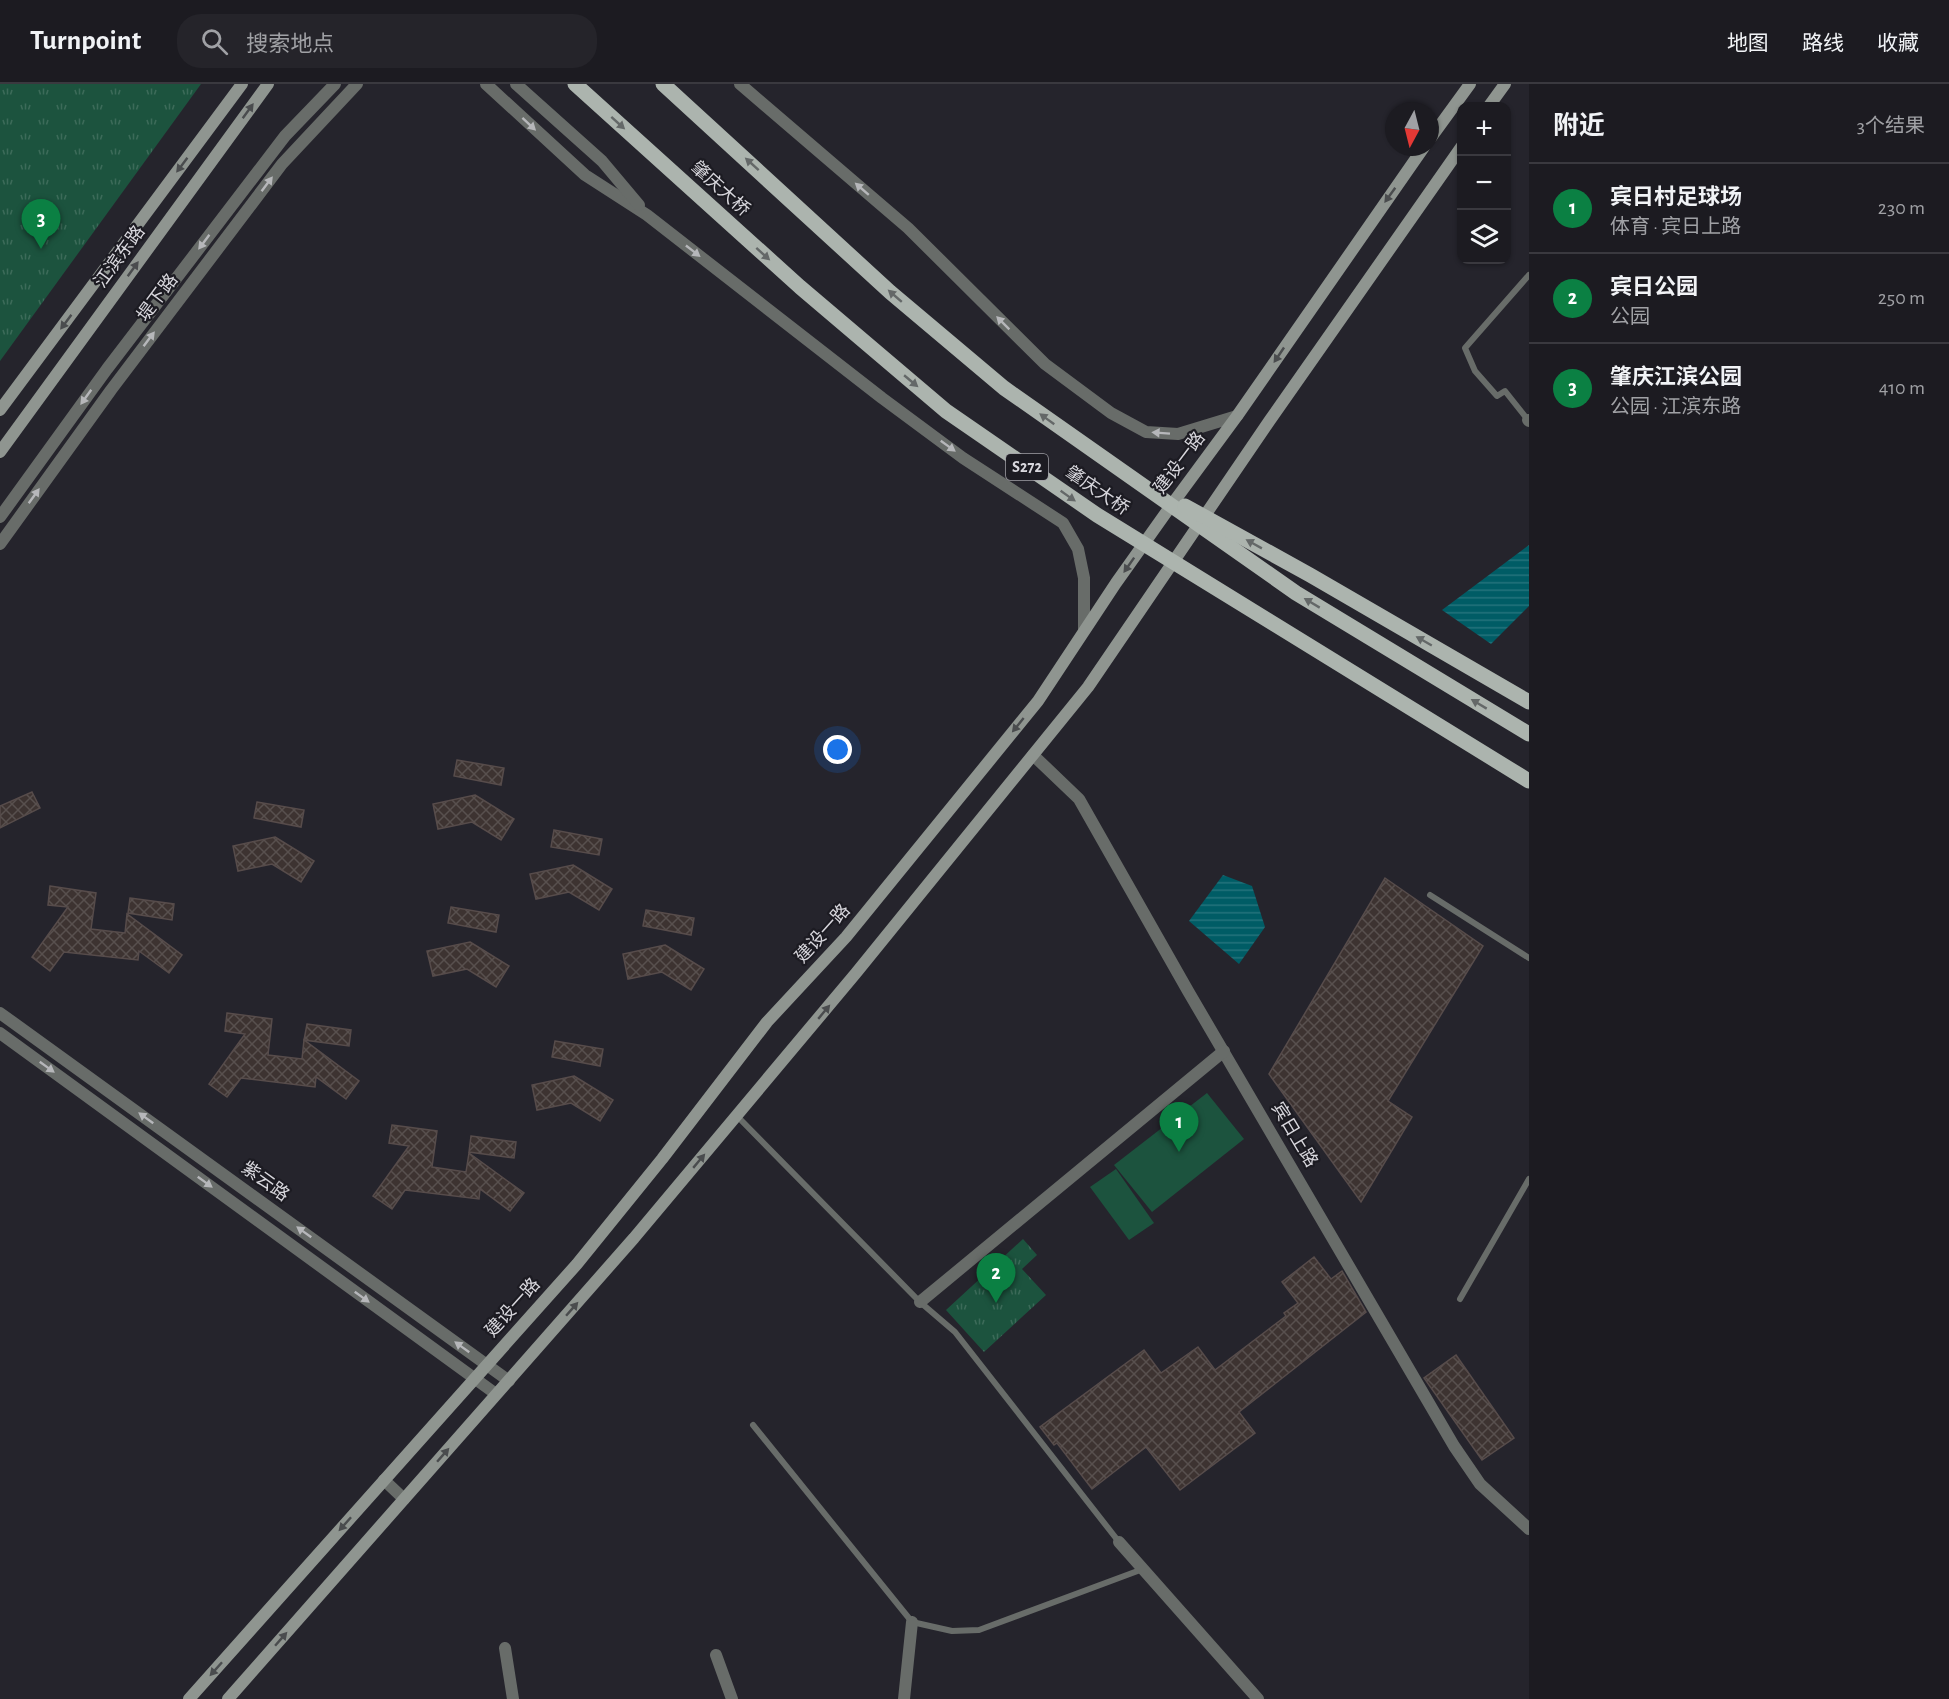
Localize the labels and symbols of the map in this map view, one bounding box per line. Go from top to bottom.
north arrow [1385,102,1439,156]
one-way arrow [242,104,254,119]
one-way arrow [610,116,625,129]
one-way arrow [521,117,536,131]
street label: 肇庆大桥 [687,157,754,220]
one-way arrow [177,158,189,173]
one-way arrow [745,158,760,171]
one-way arrow [261,176,273,192]
one-way arrow [855,183,870,196]
one-way arrow [1384,186,1396,202]
pin: 3 [22,200,60,249]
street label: 江滨东路 [90,221,148,291]
one-way arrow [198,233,210,249]
one-way arrow [686,244,701,256]
one-way arrow [755,247,770,260]
one-way arrow [127,261,139,276]
street label: 堤下路 [133,270,181,325]
one-way arrow [888,290,903,303]
one-way arrow [60,313,72,329]
one-way arrow [996,316,1011,330]
one-way arrow [143,331,156,347]
one-way arrow [1274,347,1285,363]
one-way arrow [903,374,918,387]
one-way arrow [81,390,93,405]
one-way arrow [1039,413,1055,425]
street label: 建设一路 [1150,428,1209,497]
one-way arrow [1151,428,1170,438]
one-way arrow [940,440,955,452]
road number: S272 [1006,454,1048,480]
street label: 肇庆大桥 [1062,462,1133,519]
one-way arrow [28,489,40,505]
one-way arrow [1060,490,1076,502]
one-way arrow [1246,539,1263,549]
one-way arrow [1123,556,1135,572]
one-way arrow [1303,598,1320,608]
one-way arrow [1416,635,1432,646]
one-way arrow [1471,699,1487,710]
one-way arrow [1012,717,1025,733]
your location [823,735,852,764]
street label: 建设一路 [791,900,854,967]
one-way arrow [817,1004,830,1019]
one-way arrow [40,1061,55,1073]
street label: 宾日上路 [1268,1098,1322,1170]
pin: 1 [1160,1102,1198,1152]
one-way arrow [138,1112,154,1124]
one-way arrow [692,1154,705,1169]
street label: 紫云路 [238,1157,293,1205]
one-way arrow [196,1176,212,1188]
one-way arrow [296,1227,312,1239]
pin: 2 [976,1254,1016,1303]
street label: 建设一路 [481,1274,544,1341]
one-way arrow [354,1291,370,1303]
one-way arrow [565,1302,578,1317]
one-way arrow [455,1341,470,1353]
one-way arrow [436,1448,449,1463]
one-way arrow [338,1516,352,1531]
one-way arrow [274,1631,287,1647]
one-way arrow [210,1661,223,1676]

